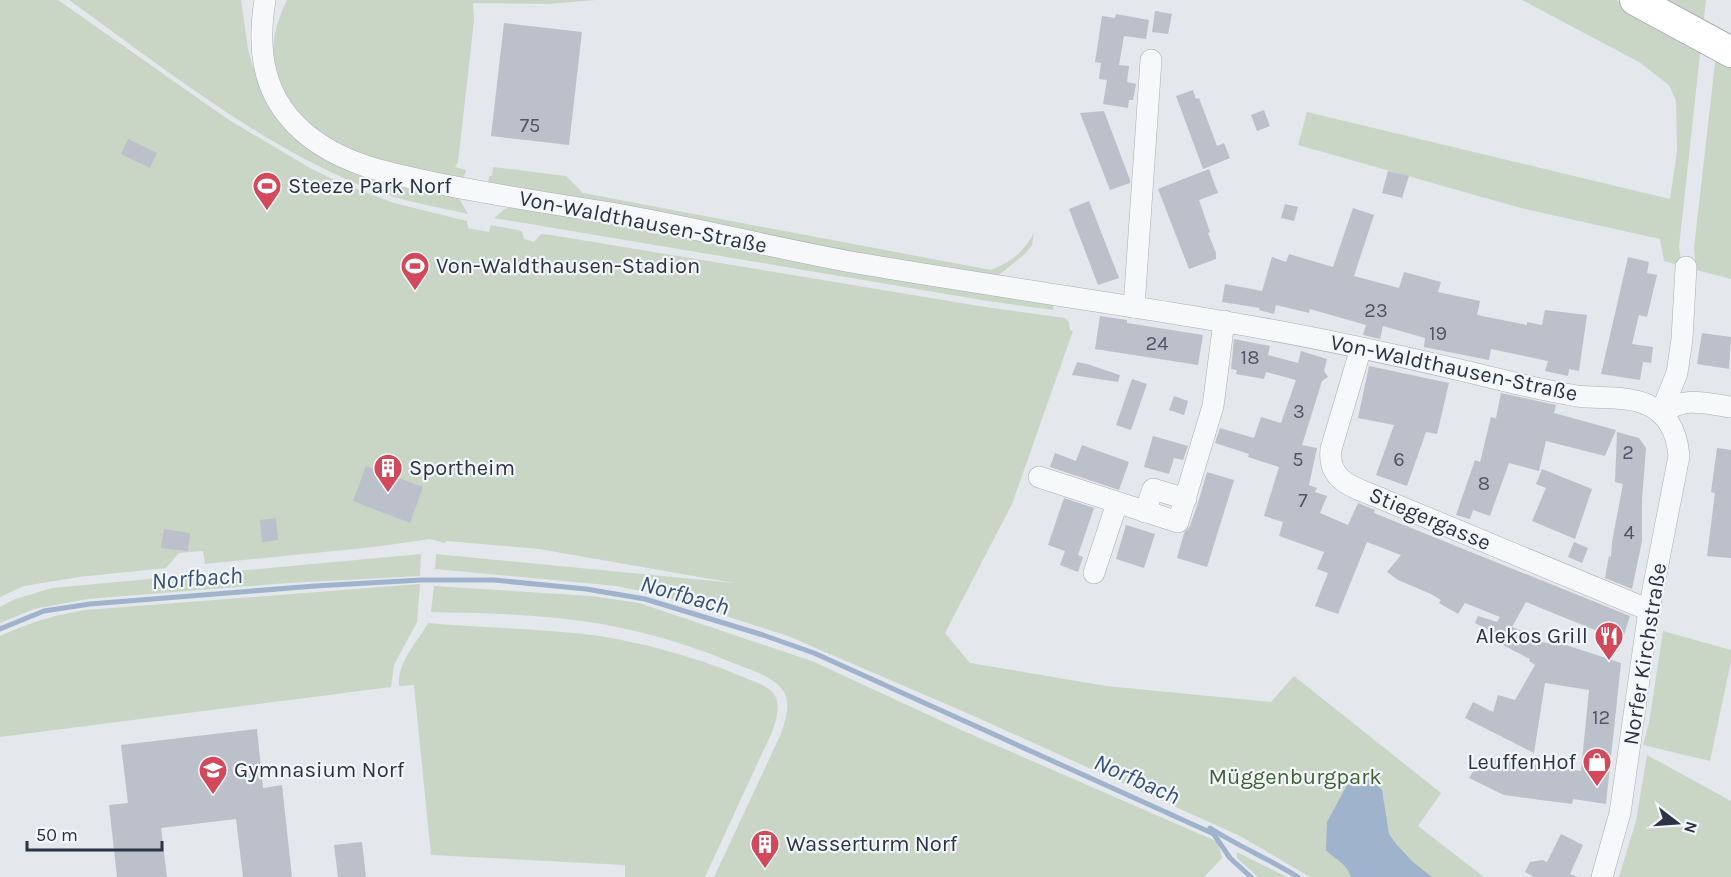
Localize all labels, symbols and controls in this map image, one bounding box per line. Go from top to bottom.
house number: 75 [520,114,540,137]
sports icon: Steeze Park Norf [251,170,283,212]
place label: Steeze Park Norf [288,173,452,199]
street label: Von-Waldthausen-Straße [517,185,769,259]
sports icon: Von-Waldthausen-Stadion [399,250,431,292]
place label: Von-Waldthausen-Stadion [436,253,700,279]
house number: 23 [1364,299,1388,322]
house number: 19 [1429,322,1447,345]
street label: Von-Waldthausen-Straße [1328,329,1580,407]
house number: 24 [1146,332,1168,355]
house number: 18 [1241,346,1259,369]
house number: 3 [1293,400,1305,423]
house number: 2 [1622,441,1634,464]
house number: 5 [1292,448,1304,471]
house number: 6 [1393,448,1405,471]
building icon: Sportheim [372,452,404,494]
place label: Sportheim [409,455,515,481]
house number: 8 [1478,472,1490,495]
street label: Stiegergasse [1365,482,1495,556]
house number: 7 [1298,489,1308,512]
house number: 4 [1623,521,1635,544]
water label: Norfbach [151,561,243,595]
street label: Norfer Kirchstraße [1618,561,1672,747]
water label: Norfbach [637,569,733,621]
restaurant icon: Alekos Grill [1593,620,1625,662]
place label: Alekos Grill [1476,623,1588,649]
house number: 12 [1592,706,1610,729]
shop icon: LeuffenHof [1581,746,1613,788]
water label: Norfbach [1090,748,1184,810]
place label: LeuffenHof [1467,749,1576,775]
school or university icon: Gymnasium Norf [197,754,229,796]
place label: Gymnasium Norf [234,757,405,783]
park label: Müggenburgpark [1208,764,1382,790]
north arrow [1647,793,1707,853]
scale bar [27,814,162,852]
text: N [1680,819,1702,836]
text: 50 m [36,824,78,846]
building icon: Wasserturm Norf [749,828,781,870]
place label: Wasserturm Norf [786,831,958,857]

